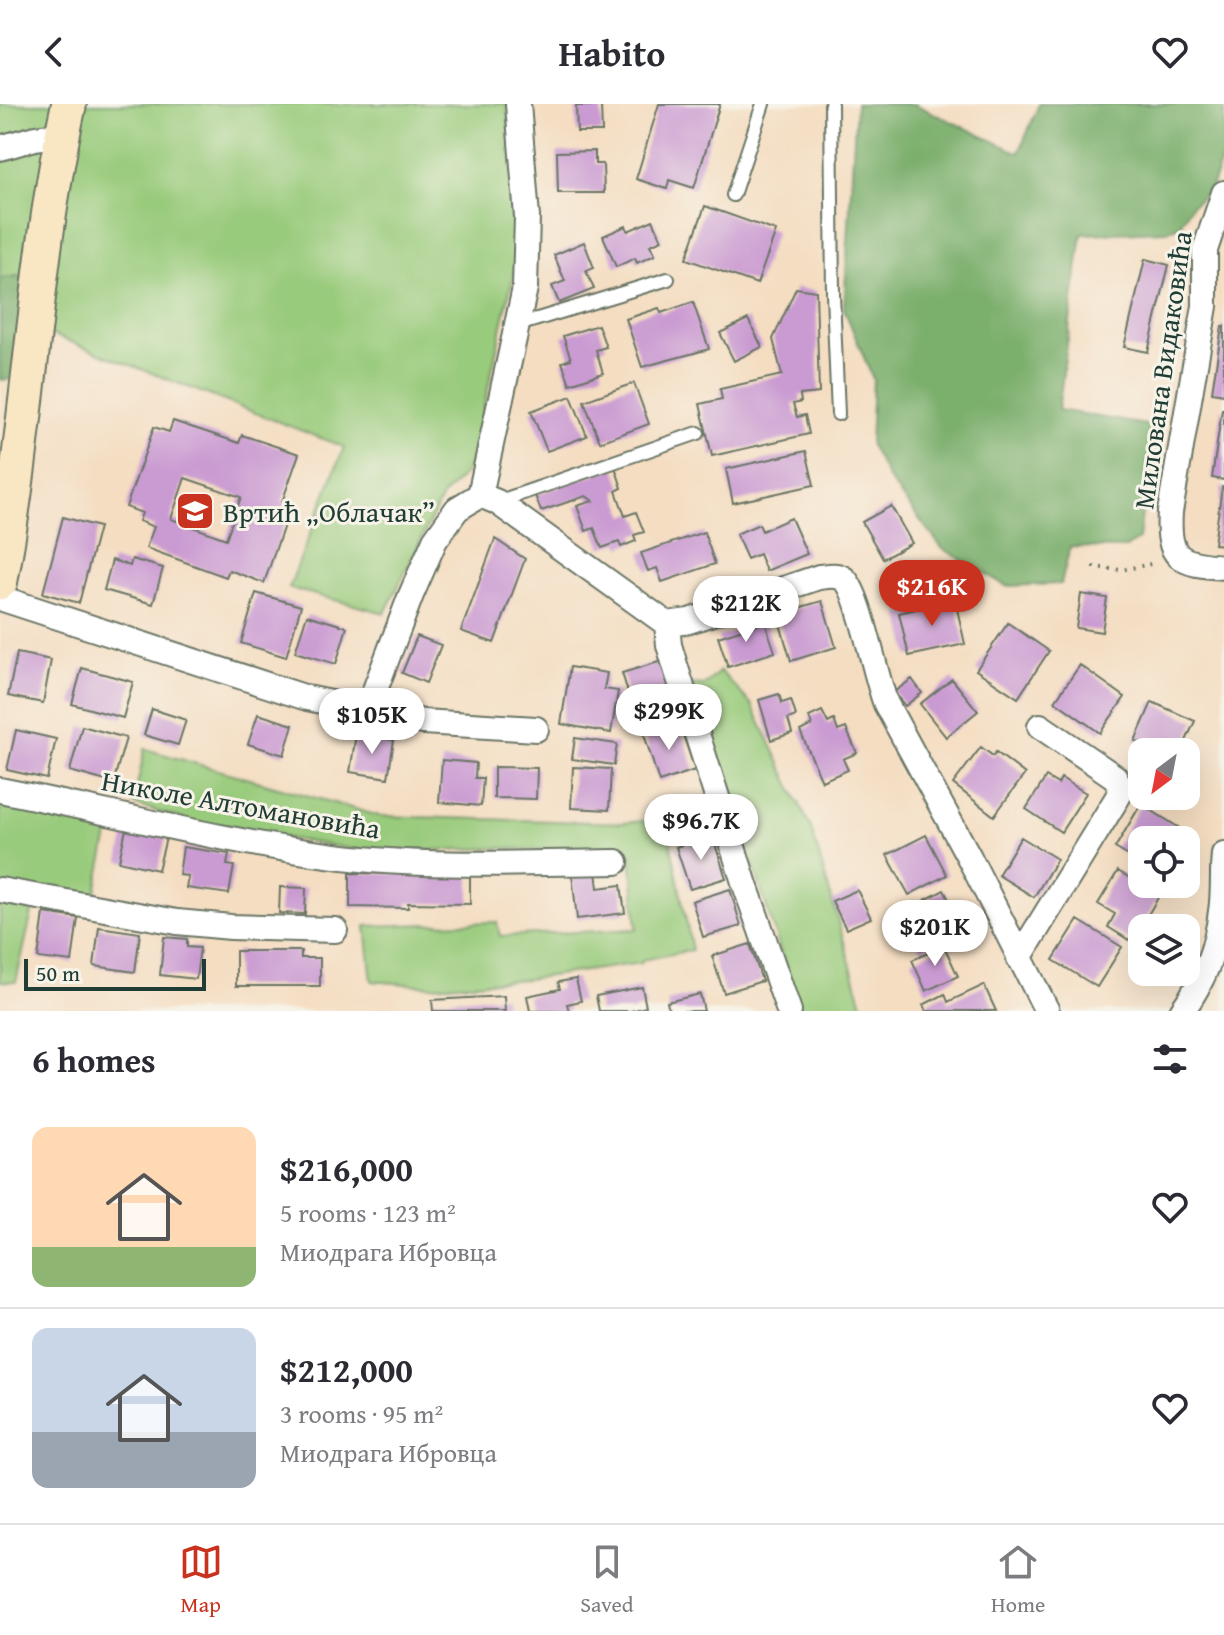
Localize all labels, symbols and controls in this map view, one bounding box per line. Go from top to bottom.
text: Habito [558,26,666,79]
icon: back [32,30,76,74]
icon: heart [1148,30,1192,74]
street label: Милована Видаковића [1122,228,1202,512]
school or university icon: Вртић „Облачак” [174,490,216,532]
place label: Вртић „Облачак” [223,491,435,532]
pin: $216K [876,560,988,628]
text: $216K [897,566,967,605]
pin: $212K [690,576,802,644]
text: $212K [711,582,781,621]
pin: $299K [613,684,725,752]
pin: $105K [316,688,428,756]
text: $299K [634,690,704,729]
text: $105K [337,694,407,733]
north arrow [1128,738,1200,810]
map controls [1128,738,1200,986]
street label: Николе Алтомановића [98,759,384,849]
pin: $96.7K [636,794,766,862]
text: $96.7K [662,800,740,839]
button: locate [1128,826,1200,898]
pin: $201K [879,900,991,968]
text: $201K [900,906,970,945]
button: layers [1128,914,1200,986]
scale bar [24,955,206,991]
text: 50 m [36,957,80,989]
text: 6 homes [32,1035,156,1084]
icon: filters [1148,1037,1192,1081]
text: $216,000 [280,1144,413,1193]
icon: home [96,1159,192,1255]
icon: heart [1148,1185,1192,1229]
text: 5 rooms · 123 m² [280,1193,456,1232]
text: Миодрага Ибровца [280,1232,497,1271]
text: $212,000 [280,1345,413,1394]
icon: home [96,1360,192,1456]
icon: heart [1148,1386,1192,1430]
text: 3 rooms · 95 m² [280,1394,443,1433]
text: Миодрага Ибровца [280,1433,497,1472]
tab: Map [179,1540,223,1620]
tab: Saved [580,1540,634,1620]
tab: Home [991,1540,1045,1620]

